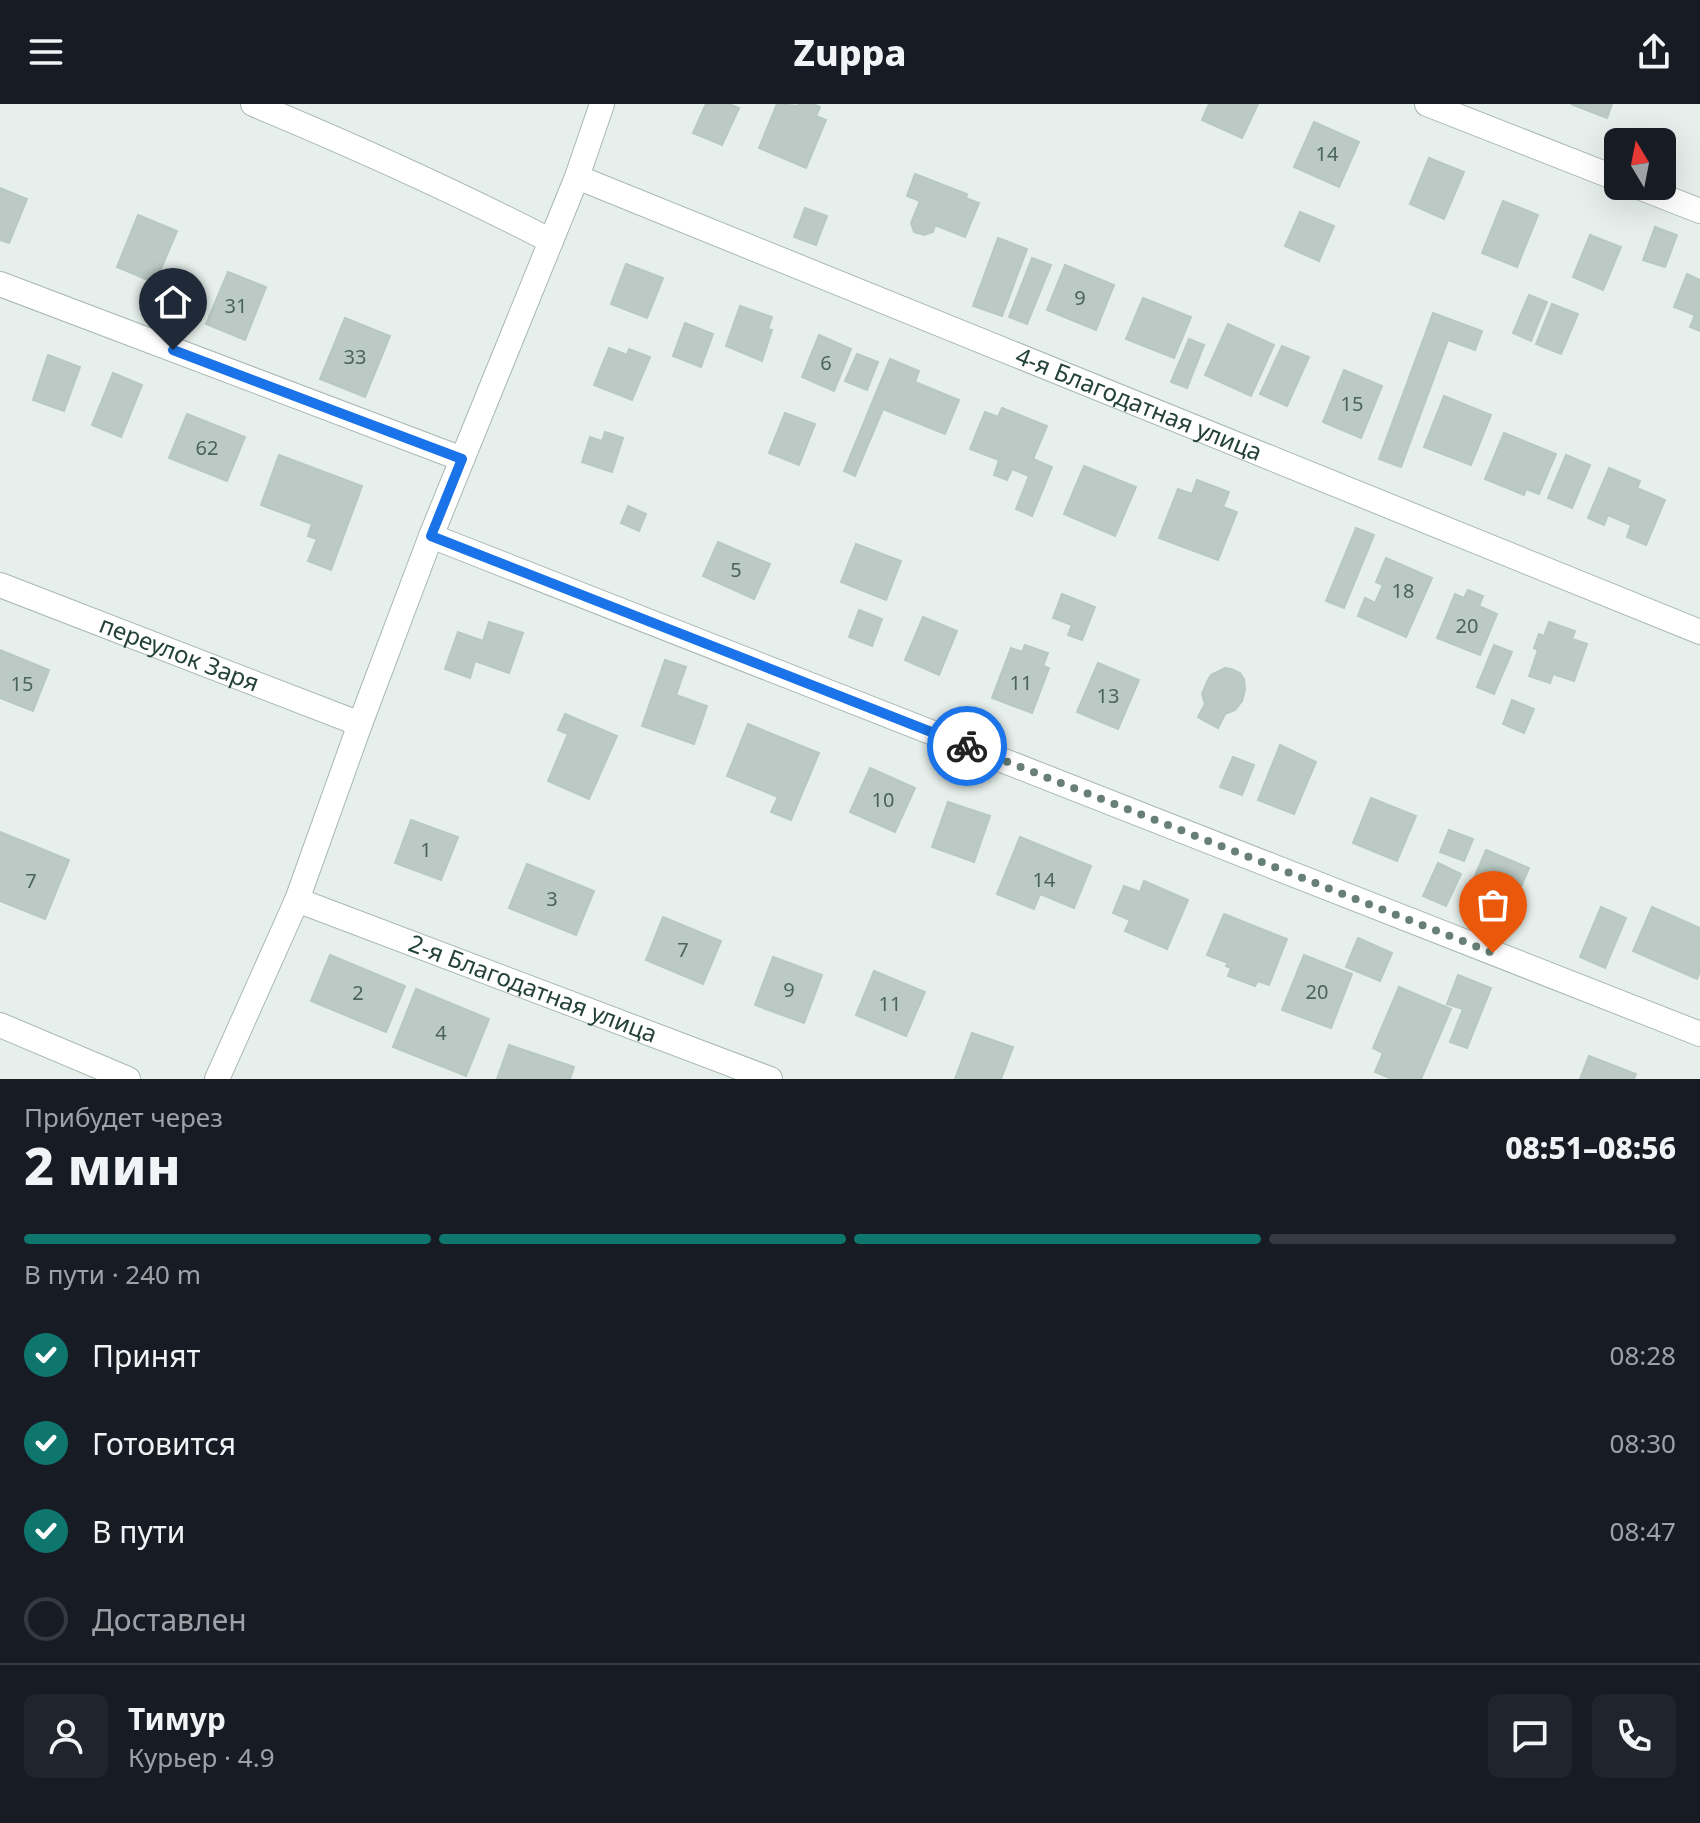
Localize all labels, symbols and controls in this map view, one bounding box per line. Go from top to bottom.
text: Zuppa [794,28,906,77]
icon: menu [24,30,68,74]
icon: share [1632,30,1676,74]
north arrow [1604,128,1676,200]
map controls [1604,128,1676,200]
house number: 14 [1316,140,1339,167]
pin [139,268,207,350]
icon: home [151,280,195,324]
house number: 9 [1074,284,1086,311]
house number: 31 [225,292,247,319]
street label: 4-я Благодатная улица [1011,338,1267,468]
house number: 33 [344,343,366,370]
house number: 6 [820,349,832,376]
house number: 15 [1341,390,1363,417]
house number: 62 [196,434,218,461]
house number: 5 [730,556,742,583]
house number: 18 [1392,577,1414,604]
street label: переулок Заря [95,607,264,699]
house number: 20 [1456,612,1478,639]
house number: 11 [1010,669,1032,696]
house number: 15 [11,670,33,697]
house number: 13 [1097,682,1119,709]
courier [927,706,1007,786]
icon: bike [945,724,989,768]
house number: 10 [872,786,894,813]
house number: 1 [420,836,432,863]
house number: 14 [1033,866,1056,893]
house number: 7 [25,867,37,894]
pin [1459,871,1527,953]
icon: bag [1471,883,1515,927]
house number: 3 [546,885,558,912]
street label: 2-я Благодатная улица [404,926,662,1050]
house number: 7 [677,936,689,963]
house number: 9 [783,976,795,1003]
house number: 20 [1306,978,1328,1005]
house number: 2 [352,979,364,1006]
house number: 11 [879,990,901,1017]
house number: 4 [435,1019,447,1046]
text: Прибудет через [24,1099,223,1135]
text: 08:51–08:56 [1505,1127,1676,1168]
text: 2 мин [24,1129,181,1200]
text: В пути · 240 m [24,1256,201,1292]
icon: check [24,1333,68,1377]
text: Принят [92,1335,201,1376]
text: 08:28 [1610,1337,1676,1373]
icon: check [24,1421,68,1465]
text: Готовится [92,1423,236,1464]
text: 08:30 [1610,1425,1676,1461]
icon: check [24,1509,68,1553]
text: В пути [92,1511,185,1552]
text: 08:47 [1610,1513,1676,1549]
text: Доставлен [92,1599,247,1640]
button: person [24,1694,108,1778]
button: chat [1488,1694,1572,1778]
button: phone [1592,1694,1676,1778]
text: Тимур [128,1698,226,1739]
text: Курьер · 4.9 [128,1739,275,1775]

